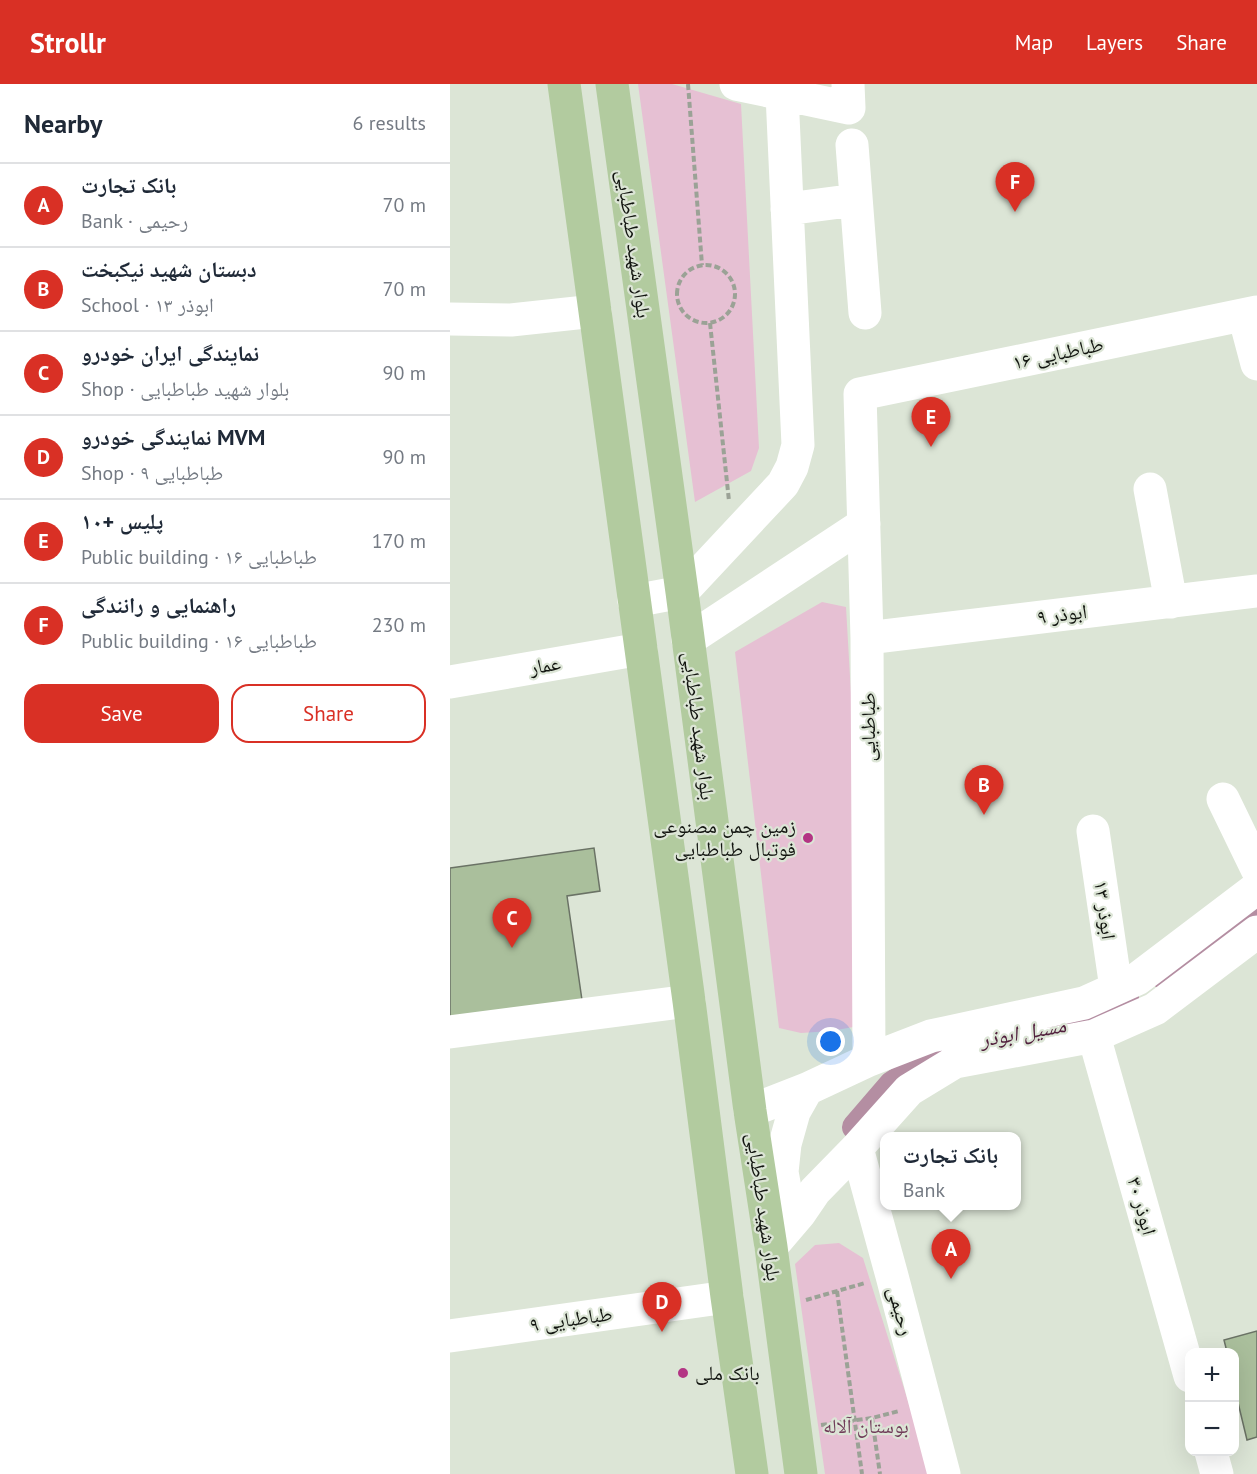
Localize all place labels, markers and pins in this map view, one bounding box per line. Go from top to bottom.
pin: F [996,162,1034,212]
pin: E [912,398,950,447]
pin: B [964,766,1004,815]
place label: زمین چمن مصنوعی فوتبال طباطبایی [653,813,796,862]
marker: زمین چمن مصنوعی فوتبال طباطبایی [801,831,815,845]
pin: C [492,898,532,948]
pin: A [932,1230,970,1279]
pin: D [642,1282,682,1332]
place label: بانک ملی [695,1360,760,1386]
marker: بانک ملی [676,1366,690,1380]

